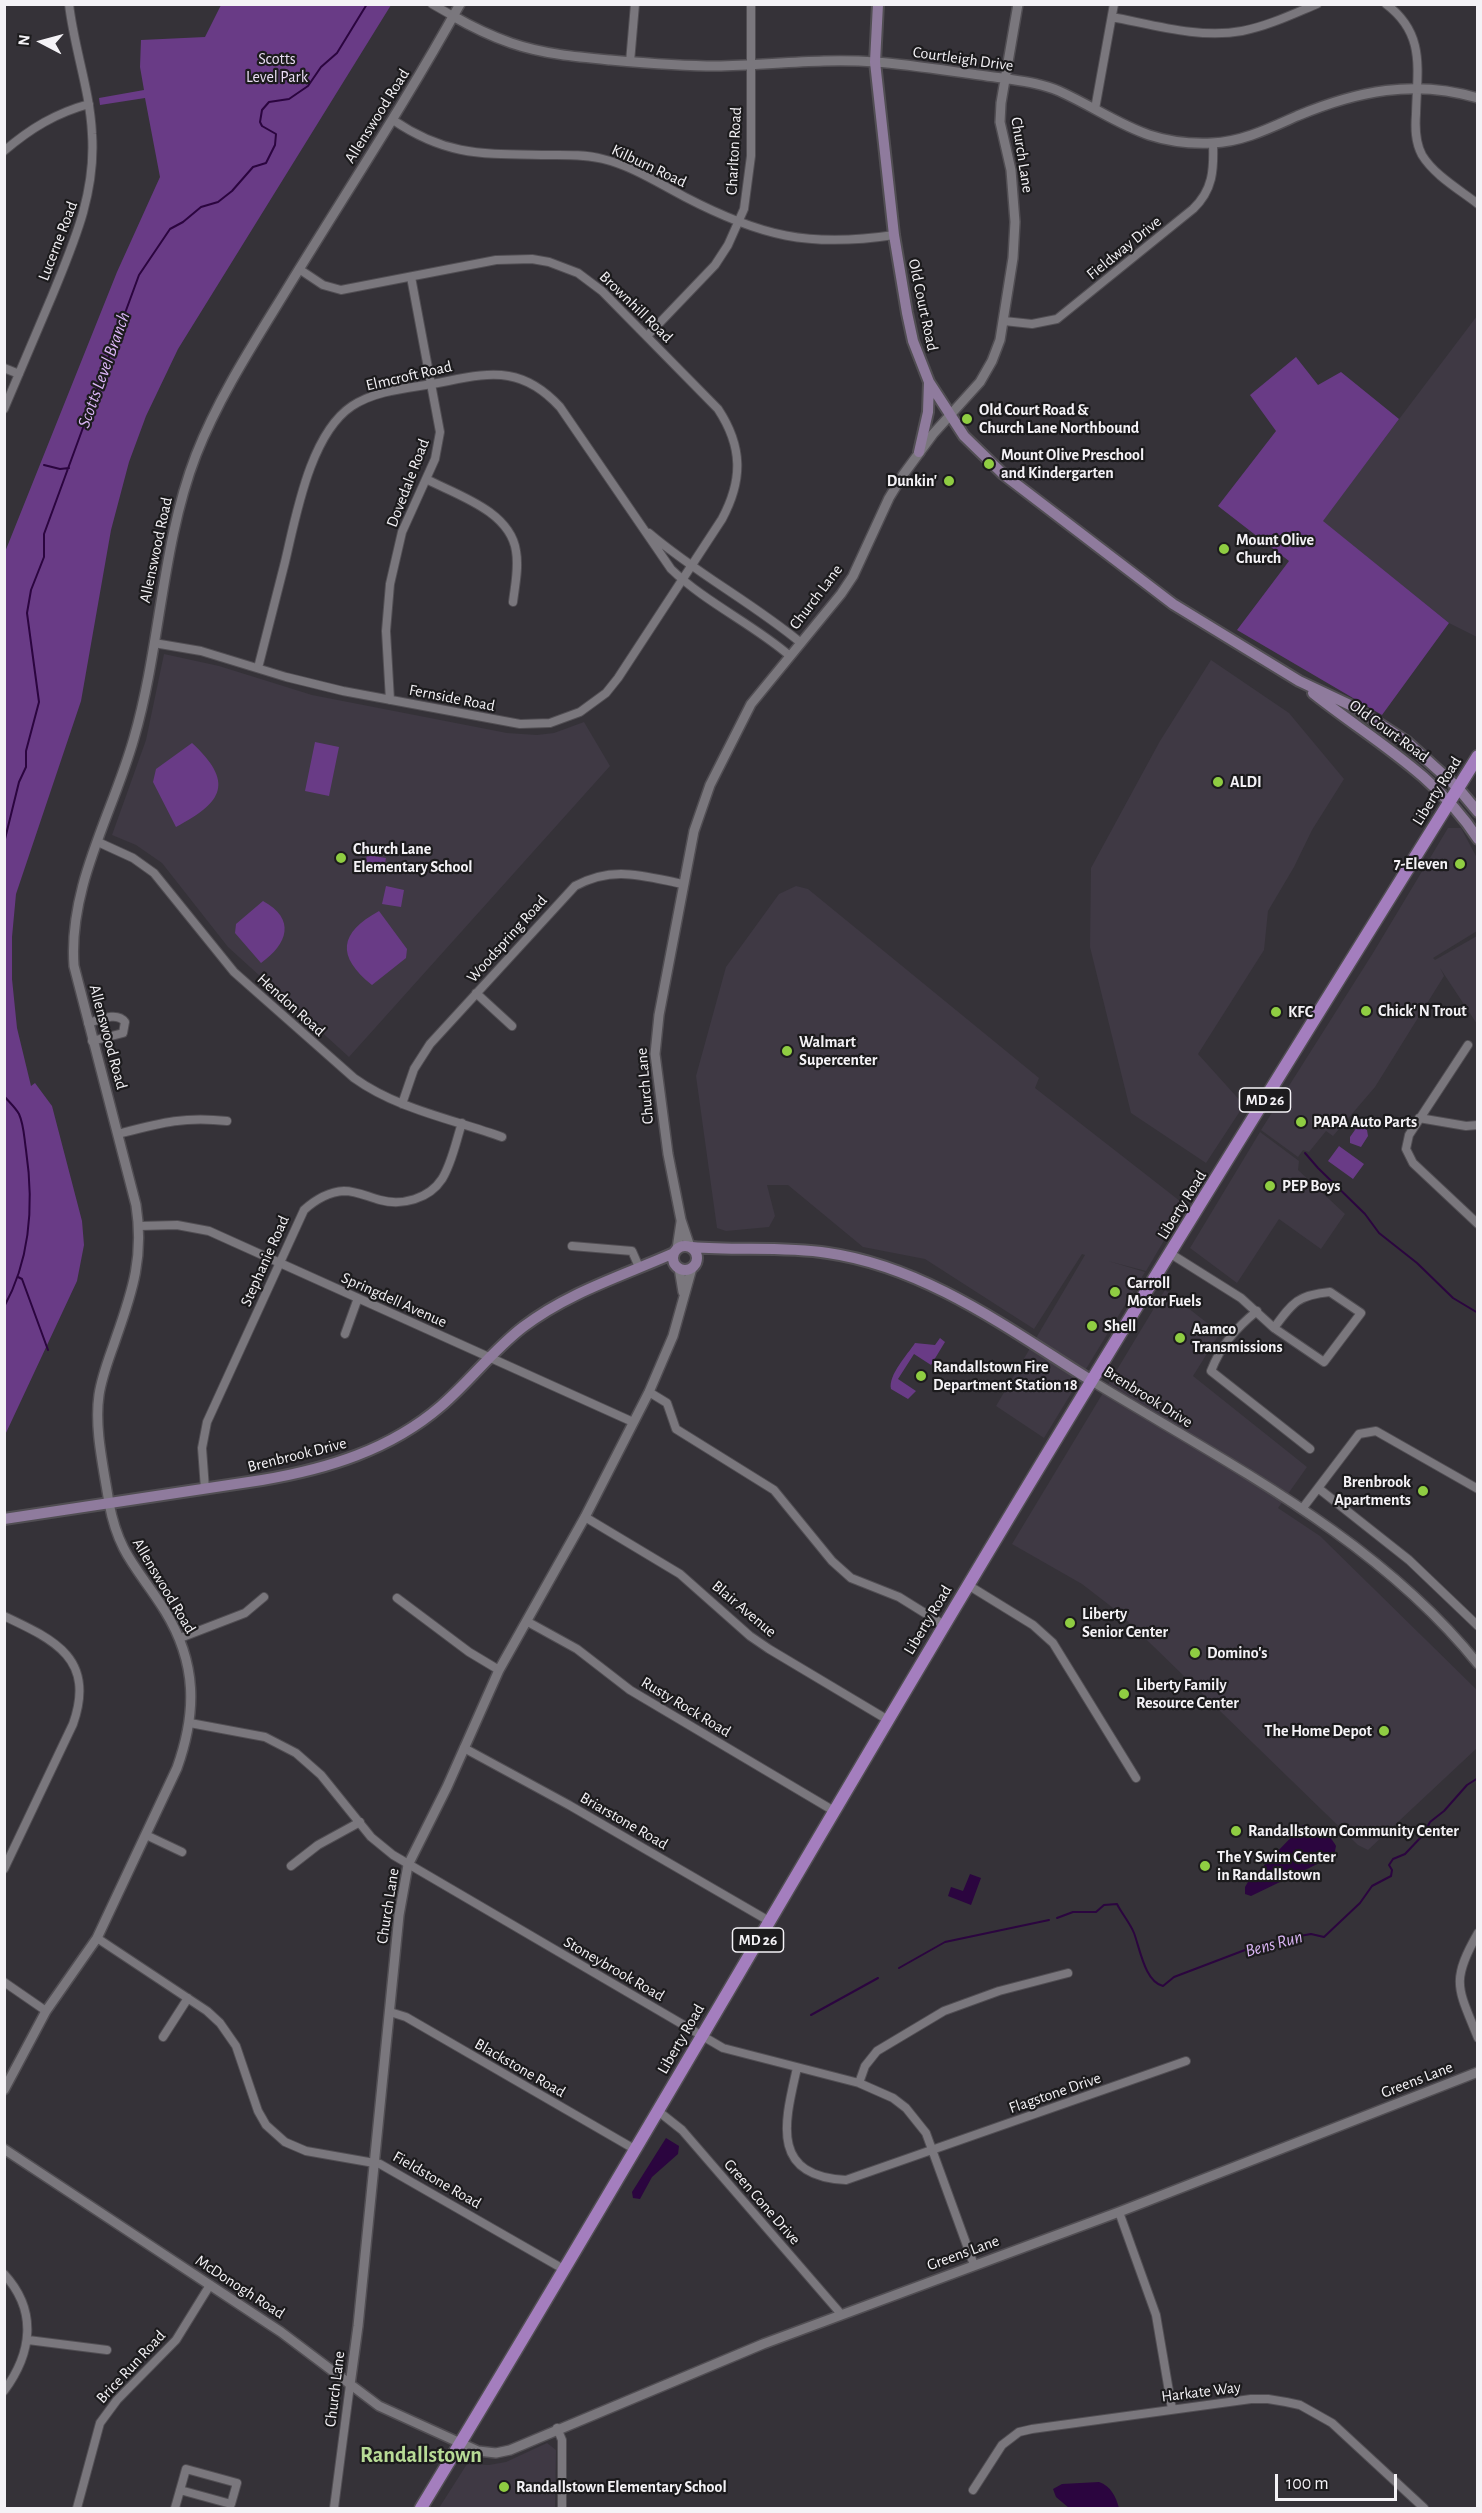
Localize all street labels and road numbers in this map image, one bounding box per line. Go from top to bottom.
street label: Courtleigh Drive [911,42,1015,76]
street label: Allenswood Road [340,65,414,167]
street label: Charlton Road [722,106,746,196]
street label: Church Lane [1007,116,1037,194]
street label: Kilburn Road [608,140,690,192]
street label: Lucerne Road [34,199,82,283]
street label: Fieldway Drive [1083,212,1165,284]
street label: Old Court Road [904,257,942,353]
street label: Brownhill Road [595,267,677,347]
street label: Elmcroft Road [364,357,454,395]
street label: Dovedale Road [382,436,434,530]
street label: Allenswood Road [135,495,177,605]
street label: Church Lane [785,561,847,633]
street label: Fernside Road [407,680,497,716]
street label: Old Court Road [1345,696,1433,766]
street label: Liberty Road [1408,753,1466,829]
street label: Woodspring Road [463,891,551,987]
street label: Hendon Road [253,969,329,1041]
street label: Allenswood Road [85,982,131,1092]
street label: Church Lane [632,1047,658,1125]
road number: MD 26 [1240,1088,1290,1112]
street label: Liberty Road [1153,1167,1211,1243]
street label: Stephanie Road [236,1213,294,1309]
street label: Springdell Avenue [338,1268,450,1332]
street label: Brenbrook Drive [1100,1362,1196,1432]
street label: Brenbrook Drive [246,1433,348,1477]
street label: Allenswood Road [128,1535,200,1637]
street label: Blair Avenue [708,1576,780,1642]
street label: Liberty Road [900,1582,956,1658]
street label: Rusty Rock Road [638,1673,734,1741]
street label: Briarstone Road [577,1788,671,1854]
street label: Church Lane [373,1867,403,1945]
road number: MD 26 [732,1928,783,1952]
street label: Stoneybrook Road [560,1932,668,2006]
street label: Liberty Road [653,2001,709,2077]
street label: Blackstone Road [471,2034,569,2102]
street label: Greens Lane [1378,2058,1456,2102]
street label: Flagstone Drive [1006,2068,1104,2118]
street label: Fieldstone Road [389,2147,485,2213]
street label: Green Cone Drive [720,2155,804,2249]
street label: Greens Lane [924,2231,1002,2275]
street label: McDonogh Road [192,2251,288,2323]
street label: Brice Run Road [92,2326,170,2408]
street label: Church Lane [321,2350,349,2428]
street label: Harkate Way [1160,2378,1242,2406]

